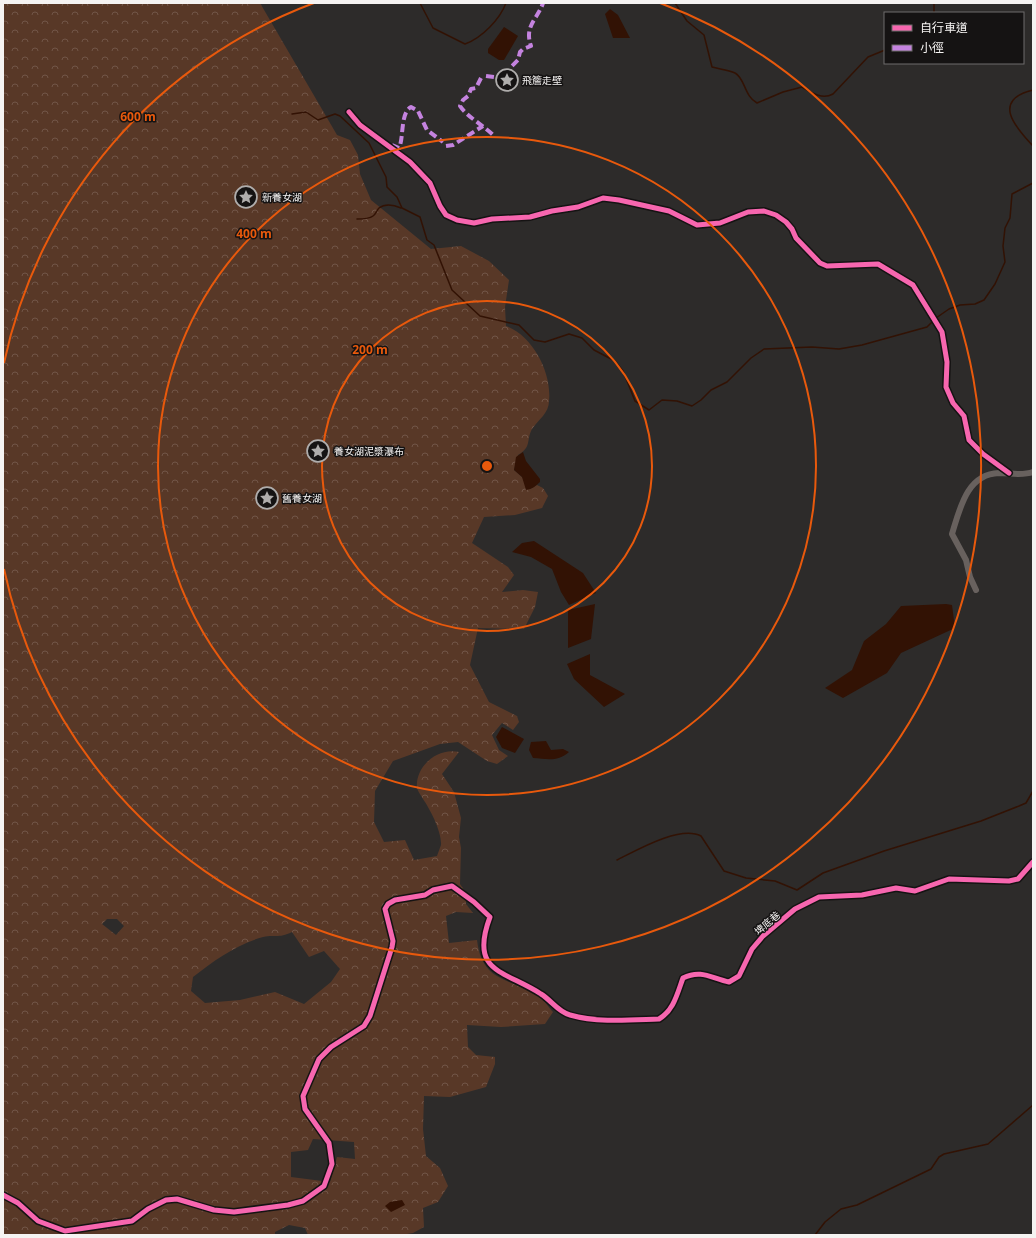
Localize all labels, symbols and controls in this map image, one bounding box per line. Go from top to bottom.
legend [884,12,1024,64]
text: 自行車道 [920,19,968,36]
text: 小徑 [920,39,944,56]
place icon: 飛簷走壁 [494,67,520,93]
place label: 飛簷走壁 [522,73,562,87]
text: 600 m [120,108,156,125]
place icon: 新養女湖 [233,184,259,210]
place label: 新養女湖 [262,190,302,204]
text: 400 m [236,225,272,242]
text: 200 m [352,341,388,358]
place icon: 養女湖泥漿瀑布 [305,438,331,464]
place label: 養女湖泥漿瀑布 [334,444,404,458]
centre of rings [480,459,494,473]
place icon: 舊養女湖 [254,485,280,511]
place label: 舊養女湖 [282,491,322,505]
street label: 埤底巷 [751,908,783,938]

